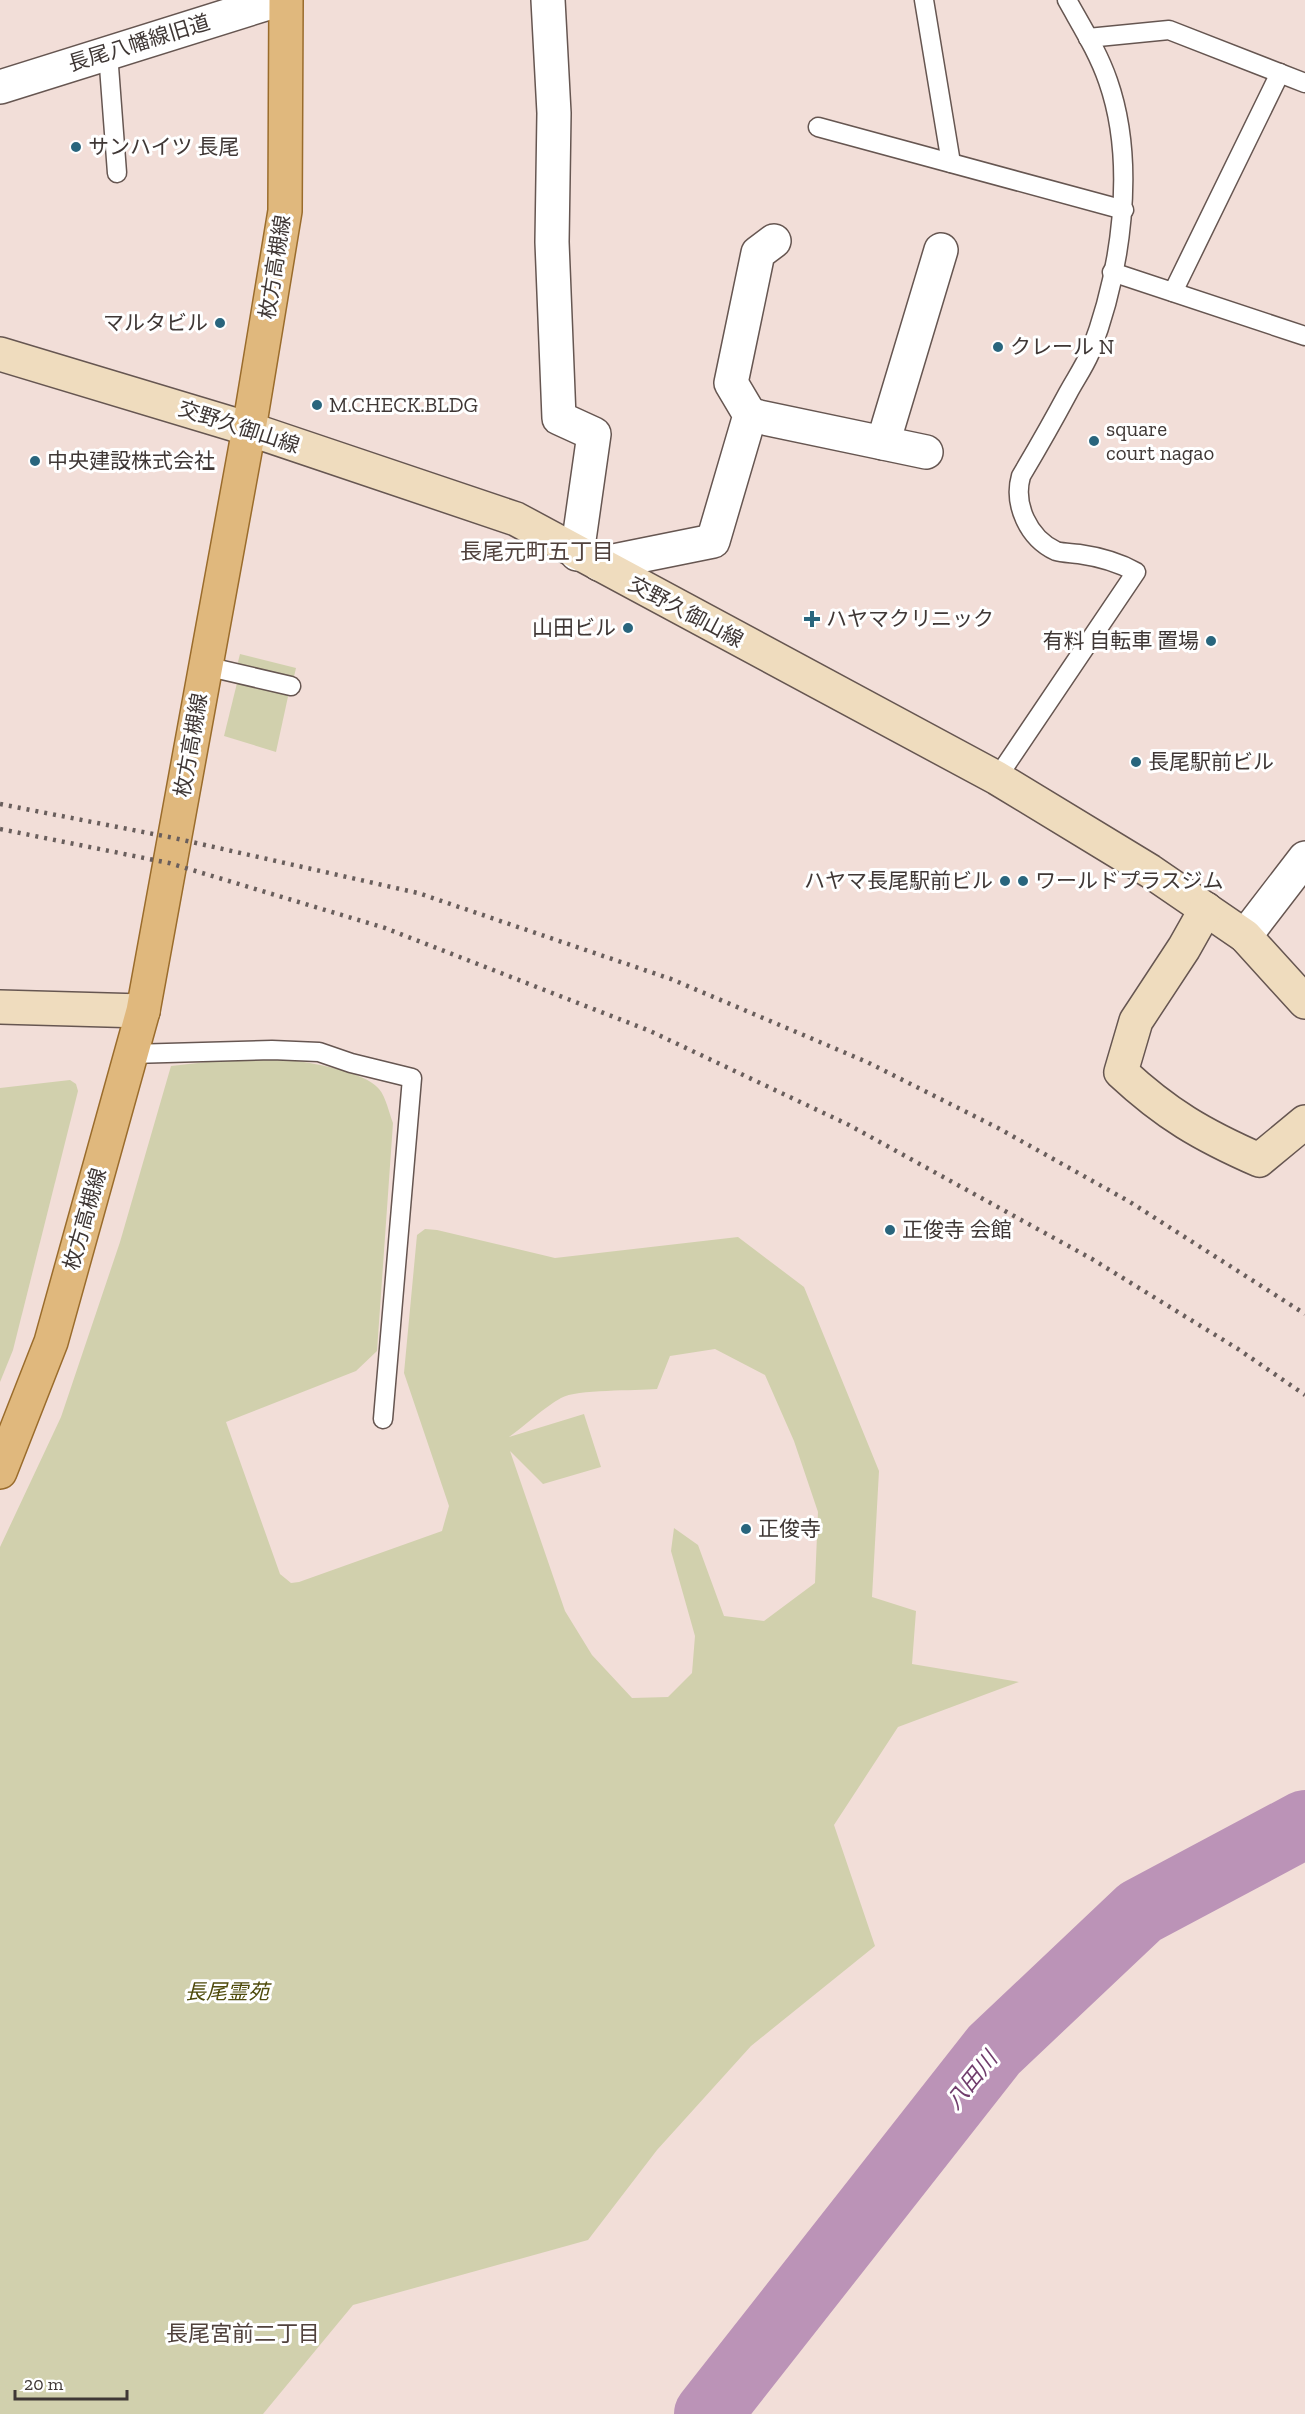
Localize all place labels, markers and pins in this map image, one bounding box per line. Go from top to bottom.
place label: サンハイツ 長尾 [88,134,239,159]
marker: サンハイツ 長尾 [69,140,83,154]
place label: マルタビル [103,310,208,335]
marker: マルタビル [213,316,227,330]
place label: クレール N [1010,334,1114,359]
marker: クレール N [991,340,1005,354]
place label: M.CHECK.BLDG [329,392,478,417]
marker: M.CHECK.BLDG [310,398,324,412]
place label: square court nagao [1106,416,1214,465]
marker: square court nagao [1087,434,1101,448]
place label: 中央建設株式会社 [47,448,215,473]
marker: 中央建設株式会社 [28,454,42,468]
place label: ハヤマクリニック [826,606,994,631]
marker: ハヤマクリニック [803,610,821,628]
place label: 山田ビル [532,615,616,640]
marker: 山田ビル [621,621,635,635]
place label: 有料 自転車 置場 [1042,628,1199,653]
marker: 有料 自転車 置場 [1204,634,1218,648]
place label: 長尾駅前ビル [1148,749,1274,774]
marker: 長尾駅前ビル [1129,755,1143,769]
place label: ハヤマ長尾駅前ビル [804,868,993,893]
place label: ワールドプラスジム [1035,868,1224,893]
marker: ハヤマ長尾駅前ビル [998,874,1012,888]
marker: ワールドプラスジム [1016,874,1030,888]
place label: 正俊寺 会館 [902,1217,1012,1242]
marker: 正俊寺 会館 [883,1223,897,1237]
place label: 正俊寺 [758,1516,821,1541]
marker: 正俊寺 [739,1522,753,1536]

